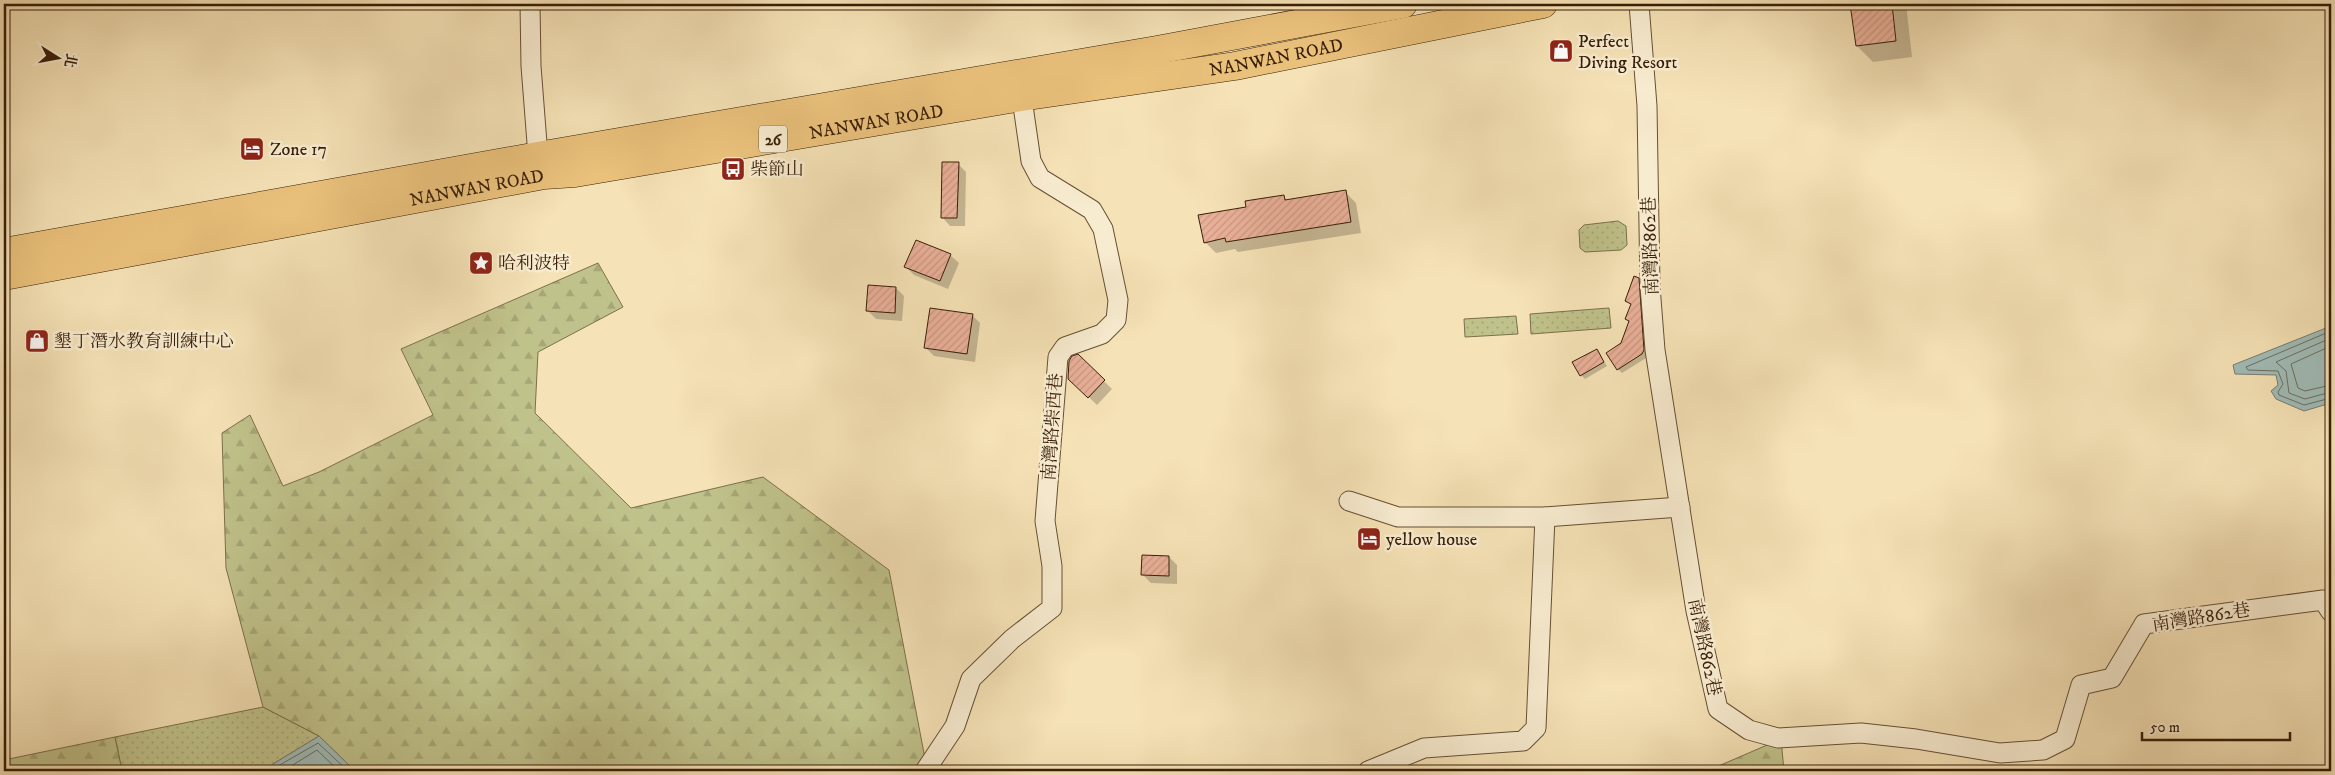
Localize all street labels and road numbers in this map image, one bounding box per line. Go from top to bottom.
street label: NANWAN ROAD [1208,35,1345,82]
street label: NANWAN ROAD [808,100,945,145]
road number: 26 [759,126,787,152]
street label: NANWAN ROAD [408,165,546,212]
street label: 南灣路862巷 [1638,196,1664,296]
street label: 南灣路柴西巷 [1038,372,1068,482]
street label: 南灣路862巷 [1683,596,1725,698]
street label: 南灣路862巷 [2150,599,2252,637]

